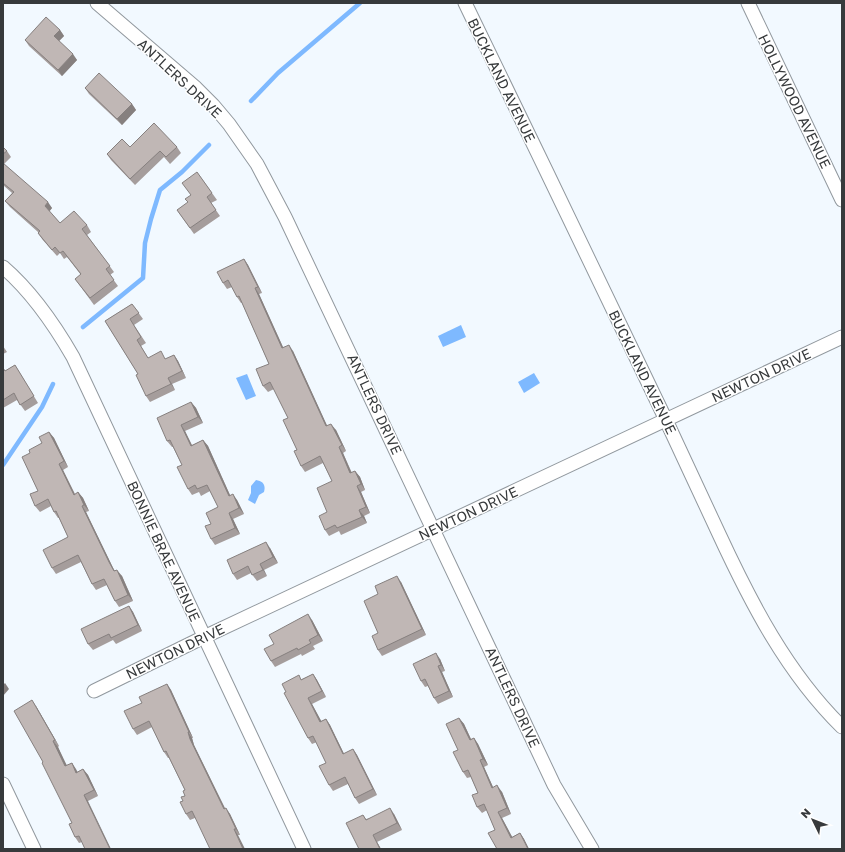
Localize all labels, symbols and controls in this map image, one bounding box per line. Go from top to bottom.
street label: BUCKLAND AVENUE [465,15,539,145]
street label: HOLLYWOOD AVENUE [755,31,835,171]
street label: ANTLERS DRIVE [134,35,226,121]
street label: BUCKLAND AVENUE [606,307,680,437]
street label: NEWTON DRIVE [709,345,813,405]
street label: ANTLERS DRIVE [344,351,406,457]
street label: BONNIE BRAE AVENUE [124,478,204,624]
street label: NEWTON DRIVE [416,483,520,543]
street label: NEWTON DRIVE [123,620,227,682]
street label: ANTLERS DRIVE [482,644,544,750]
north arrow [793,800,833,840]
text: N [798,805,813,820]

